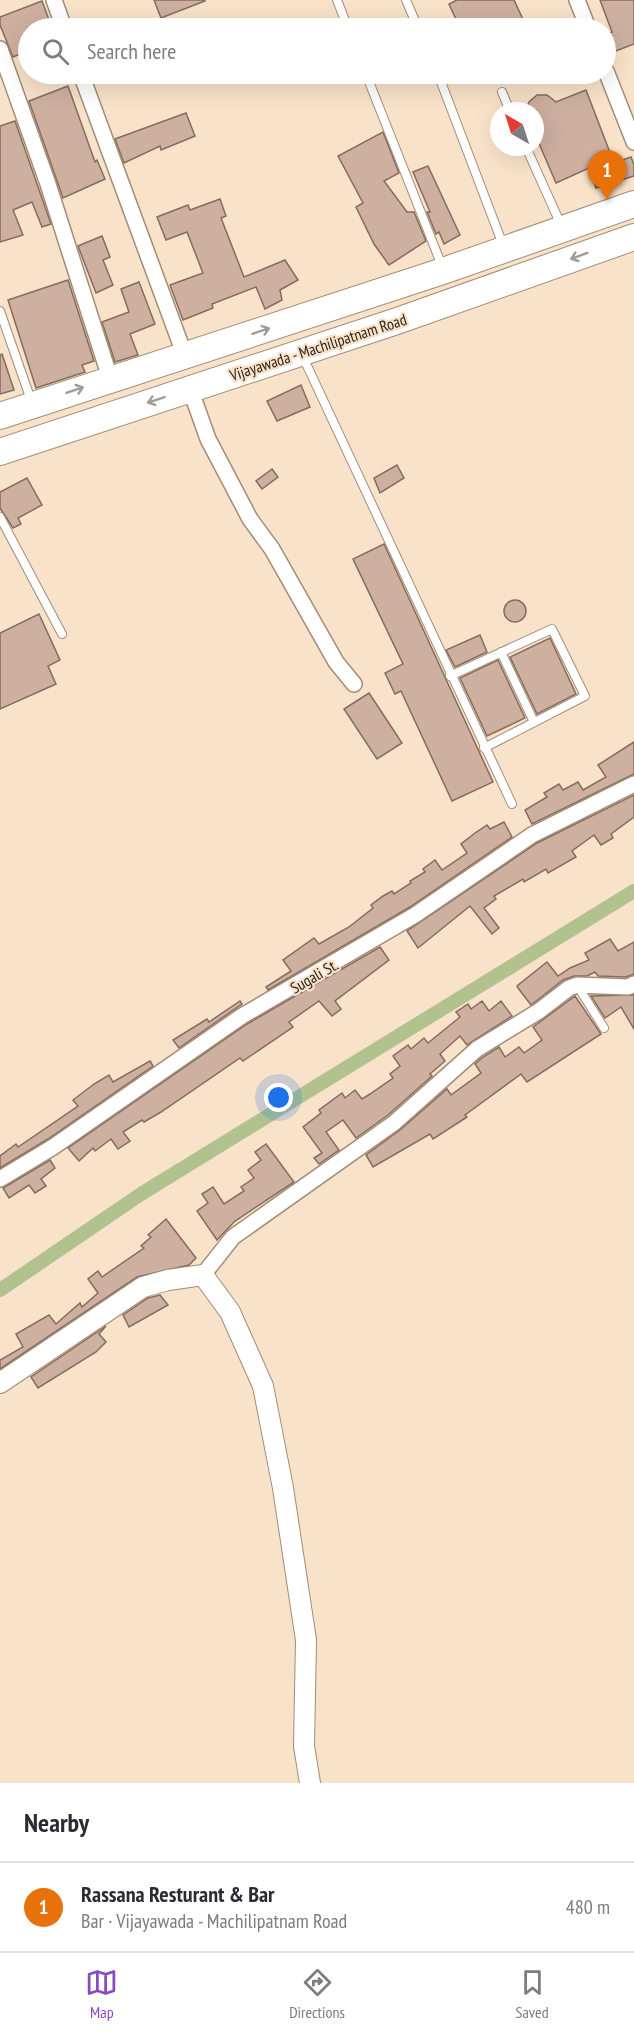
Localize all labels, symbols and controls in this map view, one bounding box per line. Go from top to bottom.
search box [18,18,616,84]
icon: search [39,35,72,68]
text: Search here [87,37,176,65]
north arrow [490,102,544,156]
pin: 1 [588,150,626,200]
one-way arrow [570,252,589,263]
street label: Vijayawada - Machilipatnam Road [226,309,409,385]
one-way arrow [251,324,270,335]
one-way arrow [65,384,84,395]
one-way arrow [147,396,166,407]
street label: Sugali St. [287,954,342,998]
your location [264,1083,293,1112]
text: Nearby [24,1806,89,1839]
text: Rassana Resturant & Bar [81,1880,275,1908]
text: 1 [39,1894,48,1920]
text: 480 m [566,1894,610,1920]
text: Bar · Vijayawada - Machilipatnam Road [81,1908,347,1934]
tab: Map [85,1966,118,2022]
tab: Directions [289,1966,345,2022]
tab: Saved [516,1966,549,2022]

